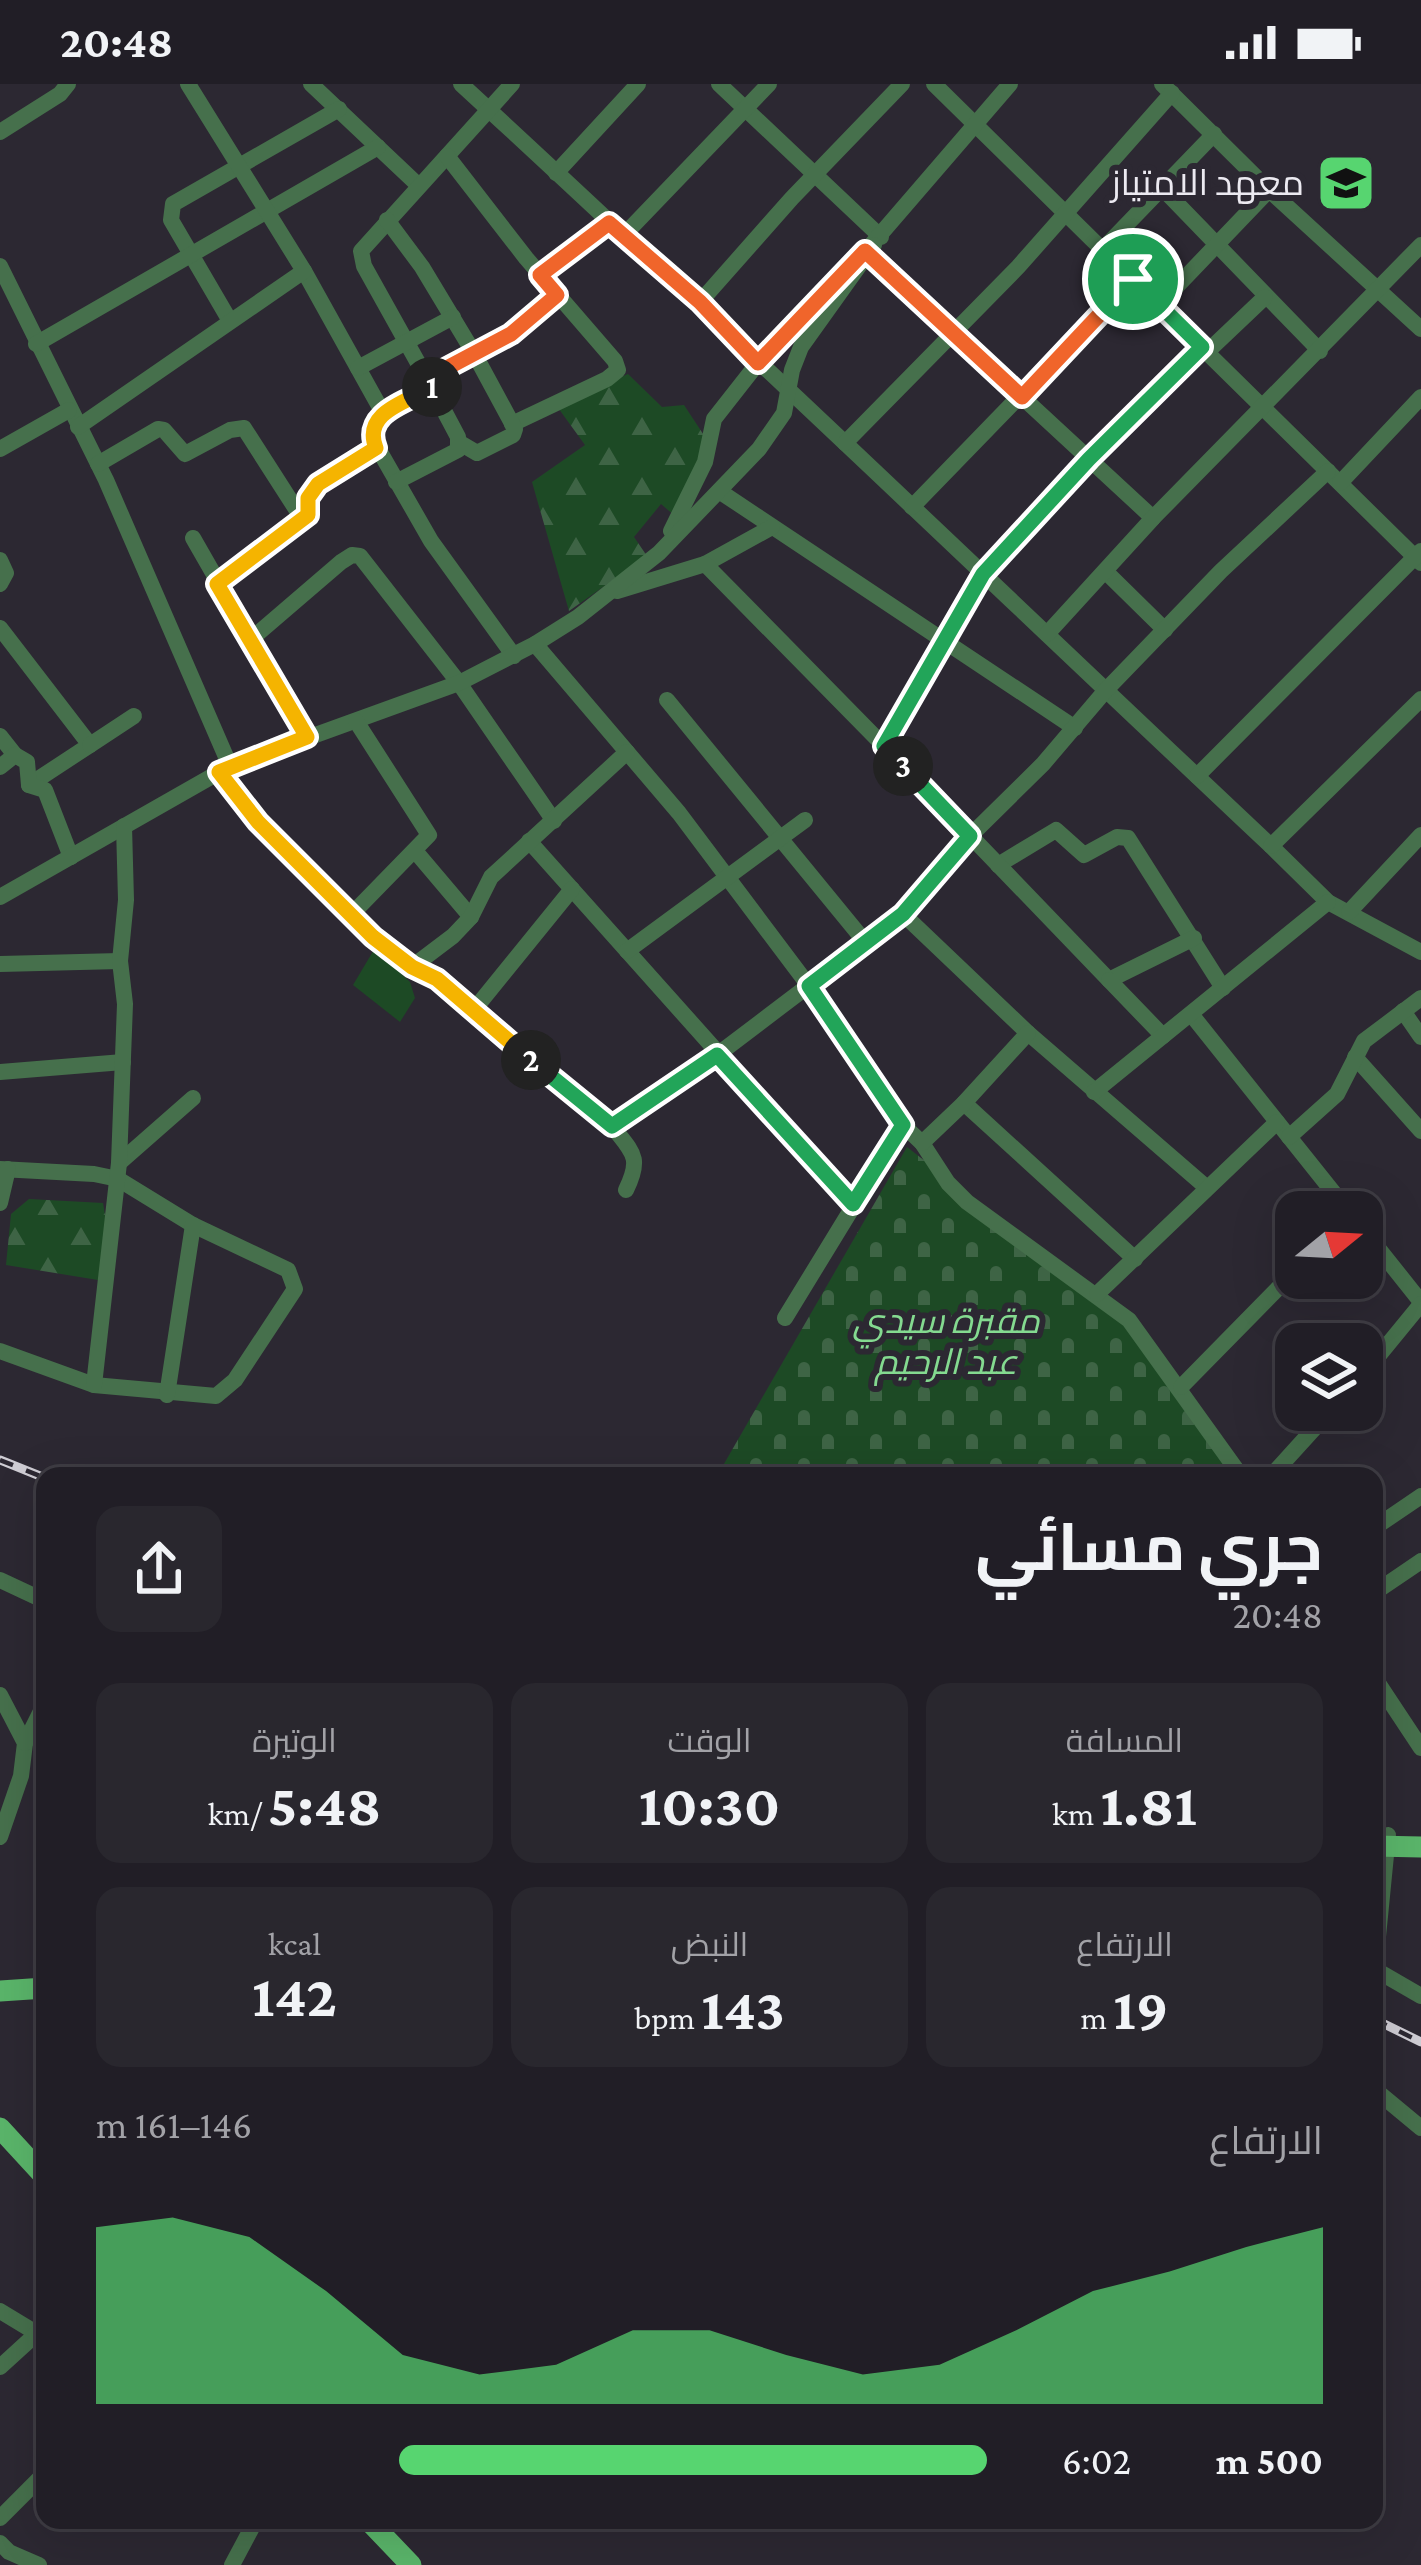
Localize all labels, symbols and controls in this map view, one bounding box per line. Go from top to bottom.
text: 20:48 [60,17,173,67]
school or university icon: معهد الامتياز [1315,152,1377,214]
place label: معهد الامتياز [1109,163,1304,204]
pin [1082,228,1184,330]
icon: arrive [1100,246,1166,312]
pin: 1 [402,357,462,417]
text: 1 [426,368,438,405]
pin: 3 [873,736,933,796]
text: 3 [895,747,911,784]
pin: 2 [501,1030,561,1090]
text: 2 [523,1041,539,1078]
north arrow [1275,1191,1383,1299]
map controls [1275,1191,1383,1431]
park label: مقبرة سيدي عبد الرحيم [852,1301,1040,1386]
button: layers [1275,1323,1383,1431]
button: share [96,1506,222,1632]
text: جري مسائي [975,1511,1323,1584]
text: 20:48 [1233,1593,1323,1636]
text: الوتيرة [252,1722,337,1759]
text: الوقت [667,1722,752,1759]
text: المسافة [1066,1722,1183,1759]
text: 5:48 [268,1771,381,1838]
text: 10:30 [639,1771,780,1838]
text: 1.81 [1100,1771,1197,1838]
text: /km [208,1795,268,1832]
text: km [1052,1795,1100,1832]
text: kcal [268,1925,321,1962]
text: النبض [671,1926,748,1963]
text: الارتفاع [1076,1926,1173,1963]
text: 142 [252,1962,337,2029]
text: 143 [701,1975,785,2042]
text: 19 [1113,1975,1168,2042]
text: bpm [634,1999,701,2036]
text: m [1081,1999,1113,2036]
text: 146–161 m [96,2103,252,2146]
text: الارتفاع [1209,2119,1323,2162]
text: 6:02 [1062,2439,1131,2482]
text: 500 m [1216,2439,1323,2482]

